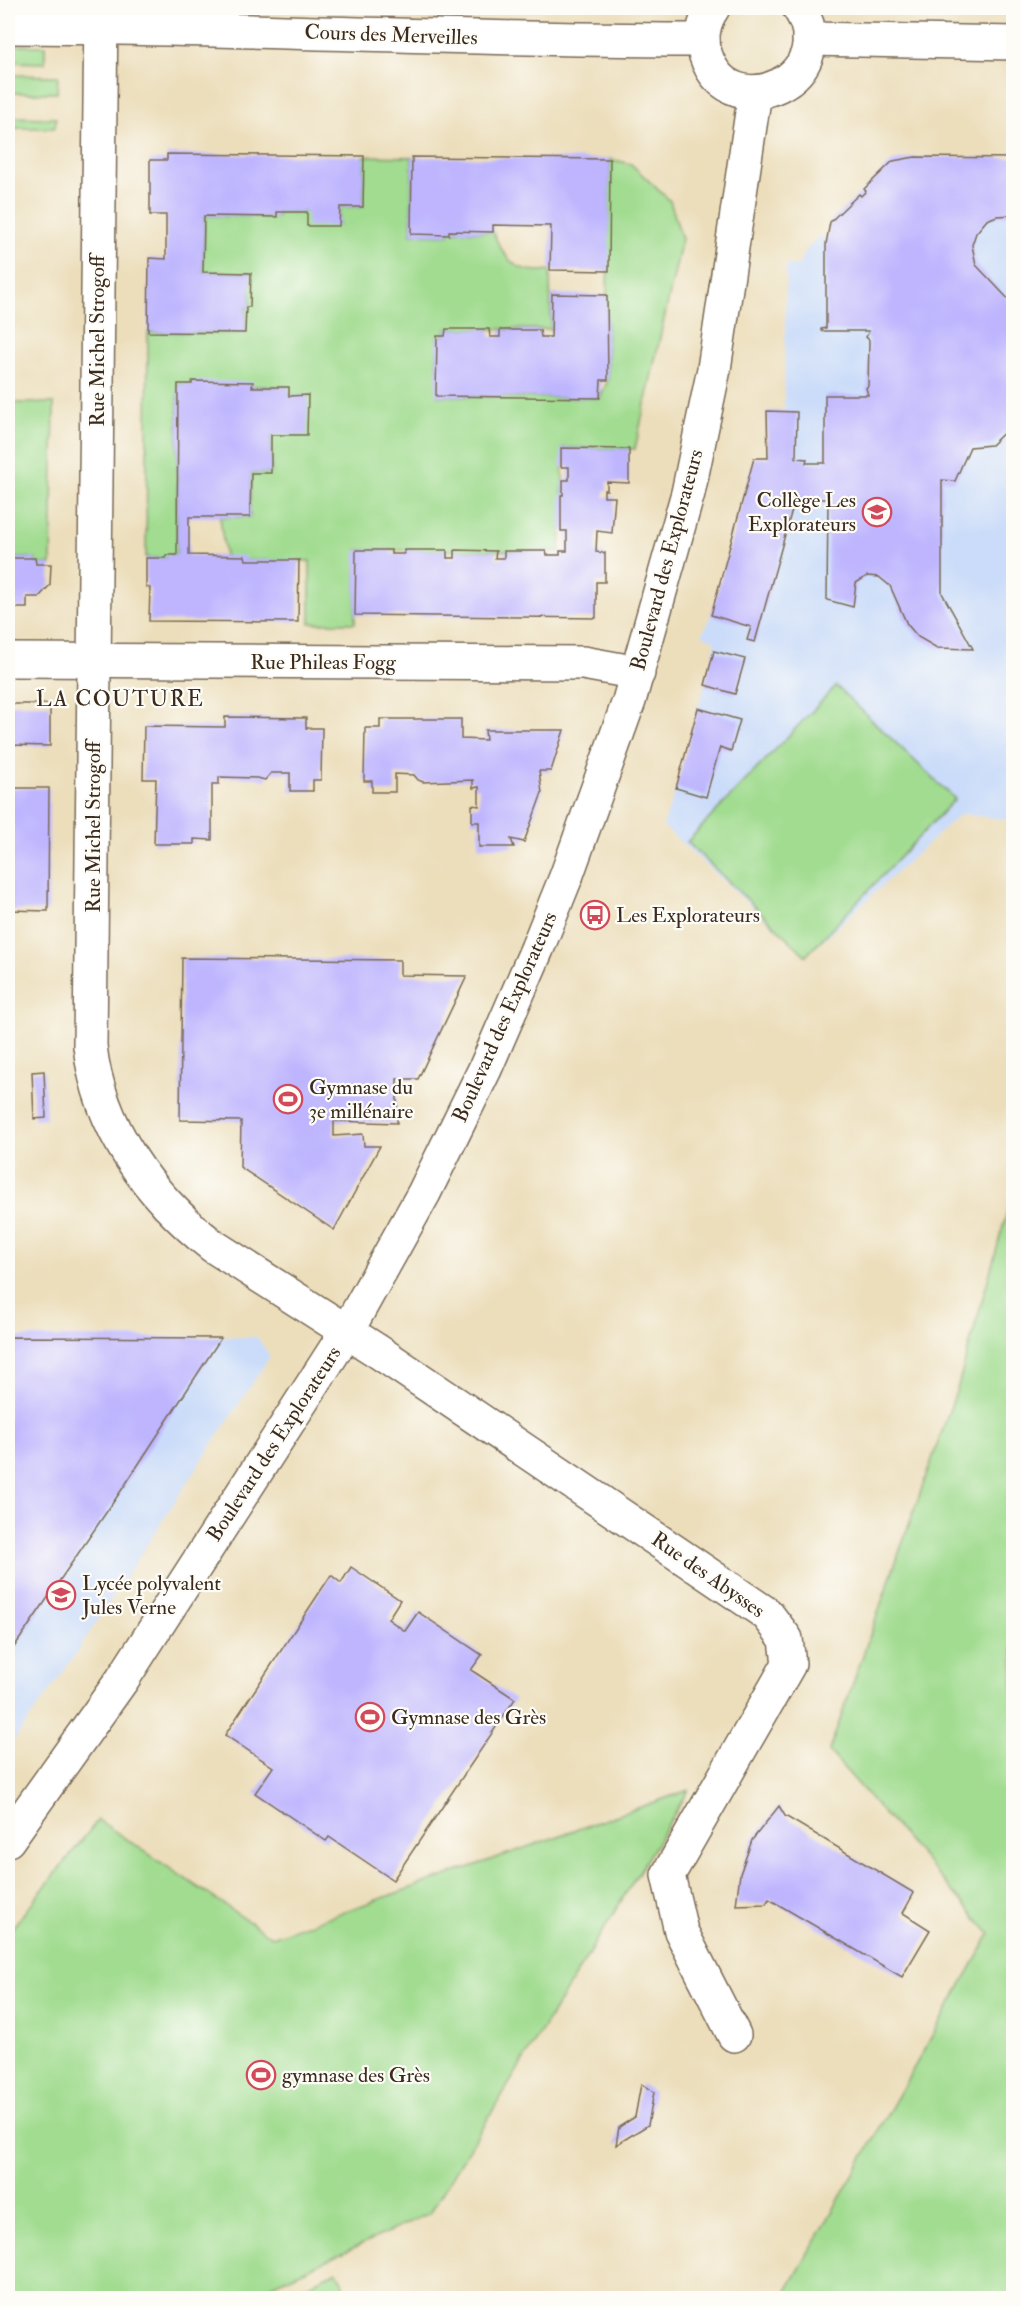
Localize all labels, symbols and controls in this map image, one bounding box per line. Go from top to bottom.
street label: Cours des Merveilles [304,18,478,52]
street label: Rue Michel Strogoff [84,251,111,427]
street label: Boulevard des Explorateurs [624,446,710,674]
place label: Collège Les Explorateurs [748,487,856,538]
school or university icon: Collège Les Explorateurs [861,496,893,528]
street label: Rue Phileas Fogg [250,649,396,676]
district label: LA COUTURE [36,685,204,713]
street label: Rue Michel Strogoff [80,737,107,913]
bus stop icon: Les Explorateurs [579,899,611,931]
place label: Les Explorateurs [616,902,760,929]
street label: Boulevard des Explorateurs [446,907,564,1127]
place label: Gymnase du 3e millénaire [309,1074,413,1125]
sports icon: Gymnase du 3e millénaire [272,1083,304,1115]
street label: Boulevard des Explorateurs [201,1341,347,1547]
street label: Rue des Abysses [646,1526,770,1624]
place label: Lycée polyvalent Jules Verne [81,1570,221,1621]
school or university icon: Lycée polyvalent Jules Verne [45,1579,77,1611]
sports icon: Gymnase des Grès [354,1701,386,1733]
place label: Gymnase des Grès [391,1704,546,1731]
sports icon: gymnase des Grès [245,2059,277,2091]
place label: gymnase des Grès [282,2062,430,2089]

